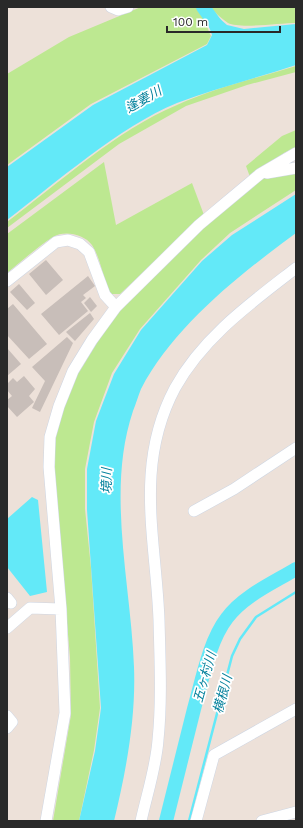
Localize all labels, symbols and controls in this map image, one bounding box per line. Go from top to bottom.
scale bar [167,8,280,34]
text: 100 m [173,15,208,29]
water label: 逢妻川 [123,82,166,116]
water label: 境川 [99,466,114,494]
water label: 五ヶ村川 [190,648,219,704]
water label: 横根川 [210,671,235,715]

